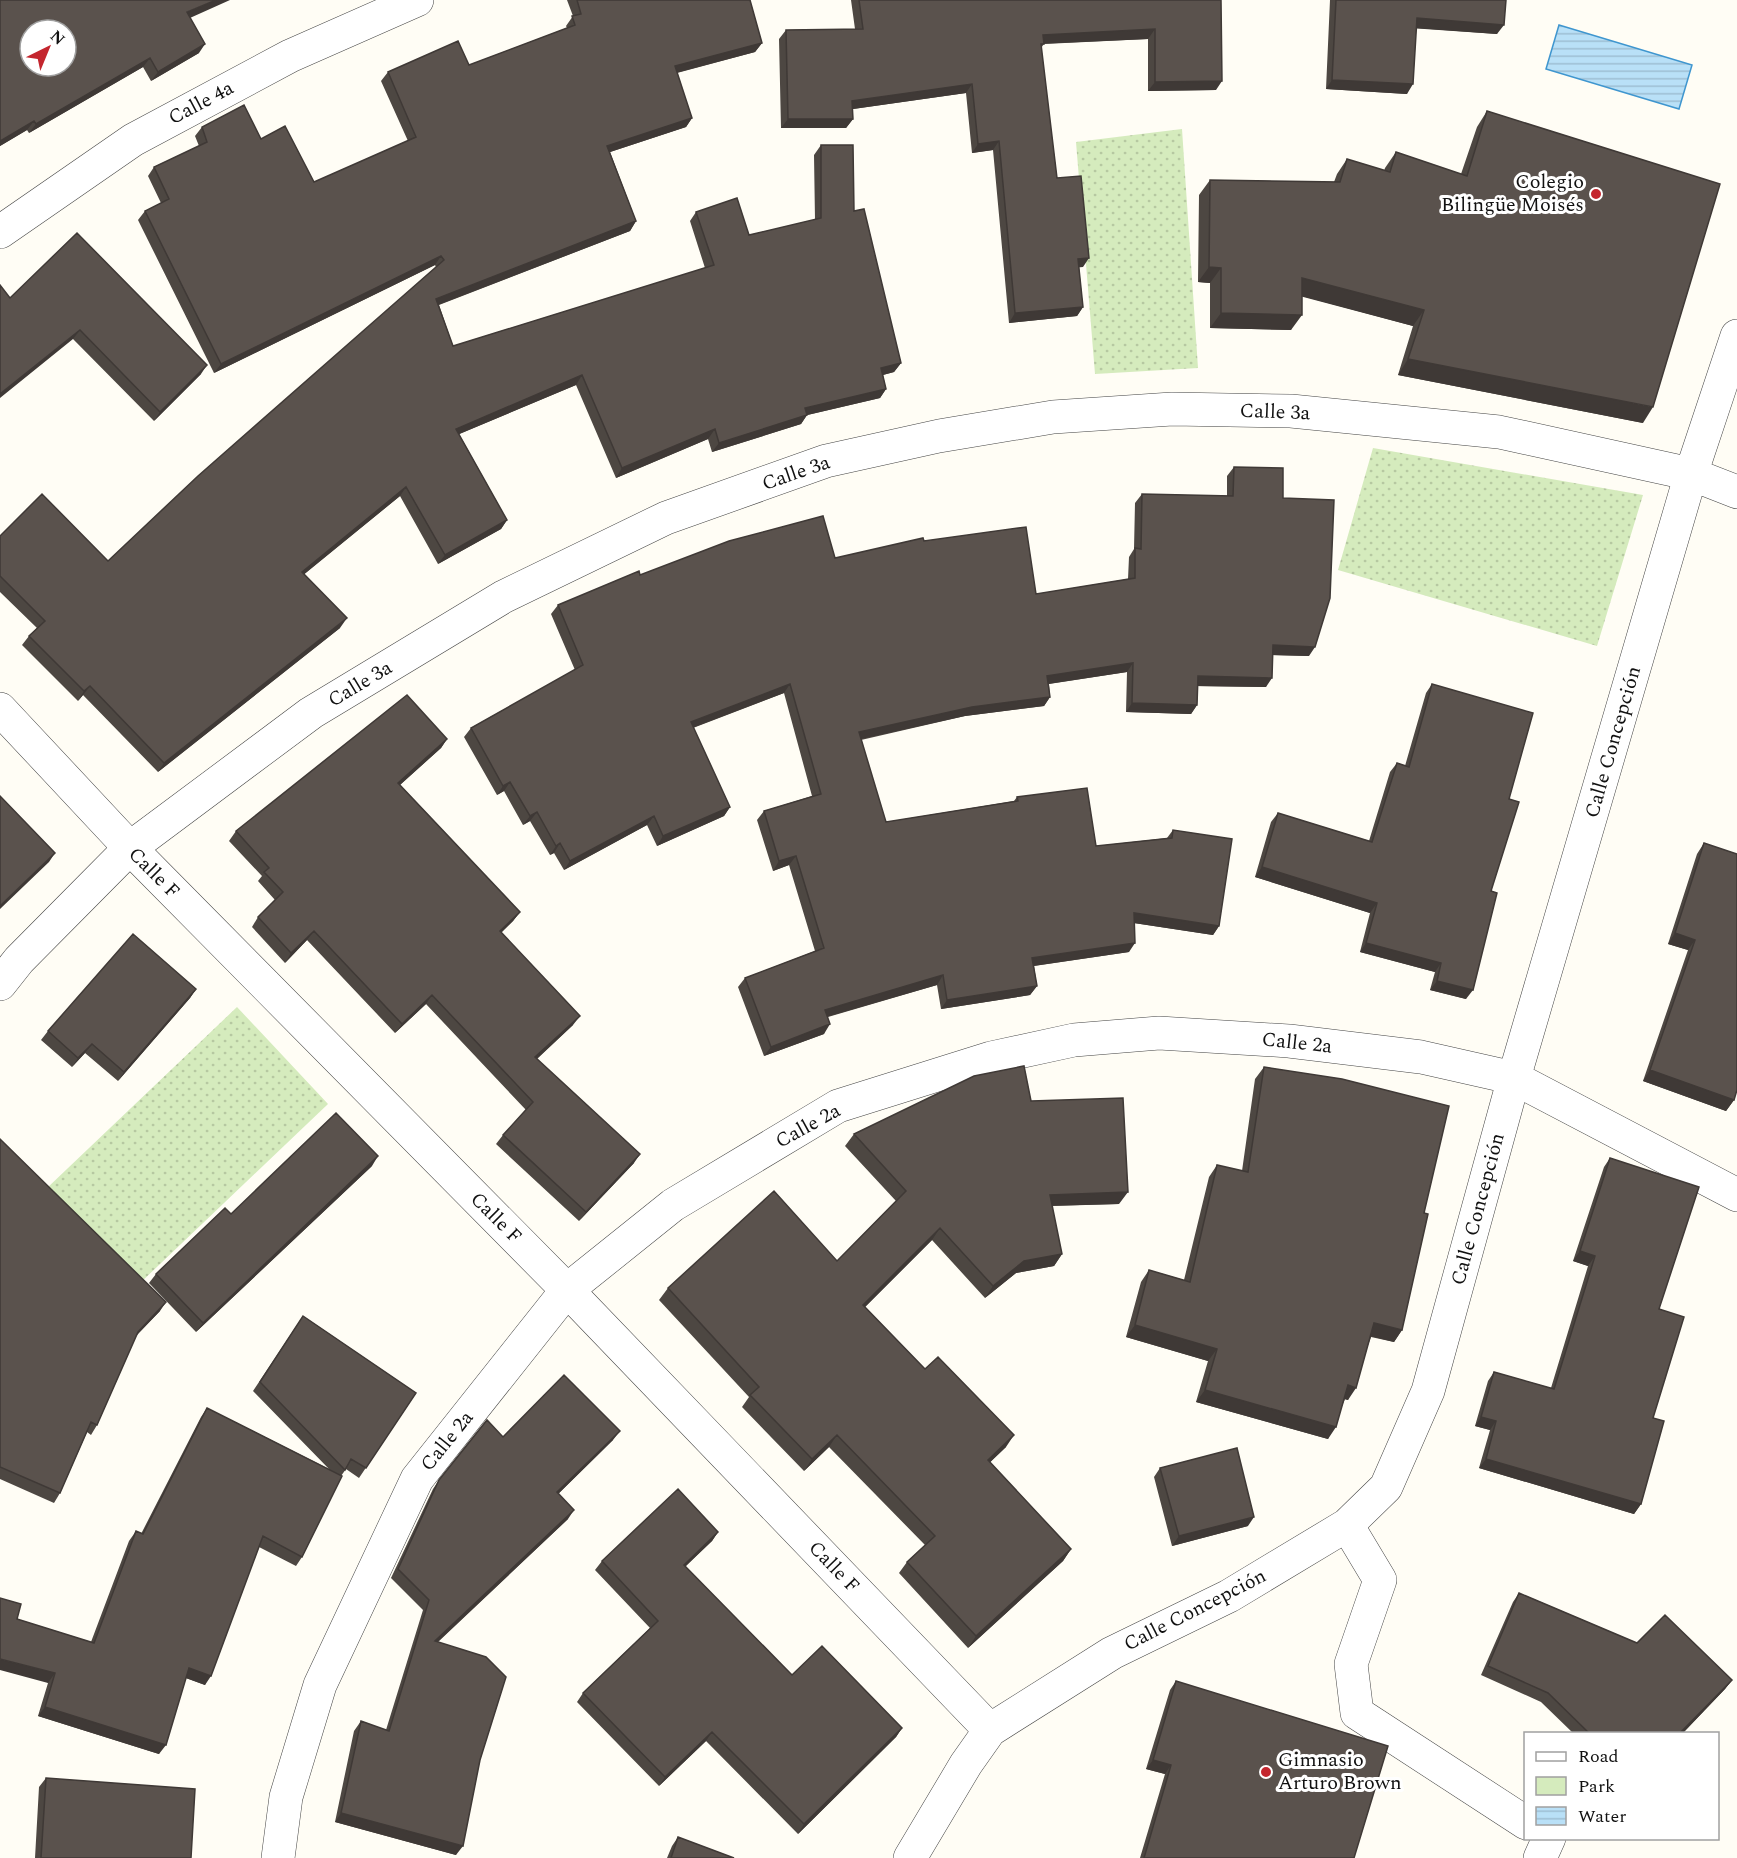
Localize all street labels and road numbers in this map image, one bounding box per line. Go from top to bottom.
street label: Calle 4a [163,73,239,133]
street label: Calle 3a [1239,396,1311,428]
street label: Calle 3a [758,447,834,499]
street label: Calle 3a [322,653,398,715]
street label: Calle Concepción [1577,663,1649,821]
street label: Calle F [121,840,187,906]
street label: Calle 2a [1260,1024,1334,1062]
street label: Calle 2a [770,1096,846,1156]
street label: Calle Concepción [1443,1129,1513,1289]
street label: Calle F [463,1185,529,1251]
street label: Calle 2a [413,1404,481,1478]
street label: Calle F [801,1534,867,1600]
street label: Calle Concepción [1118,1561,1272,1659]

